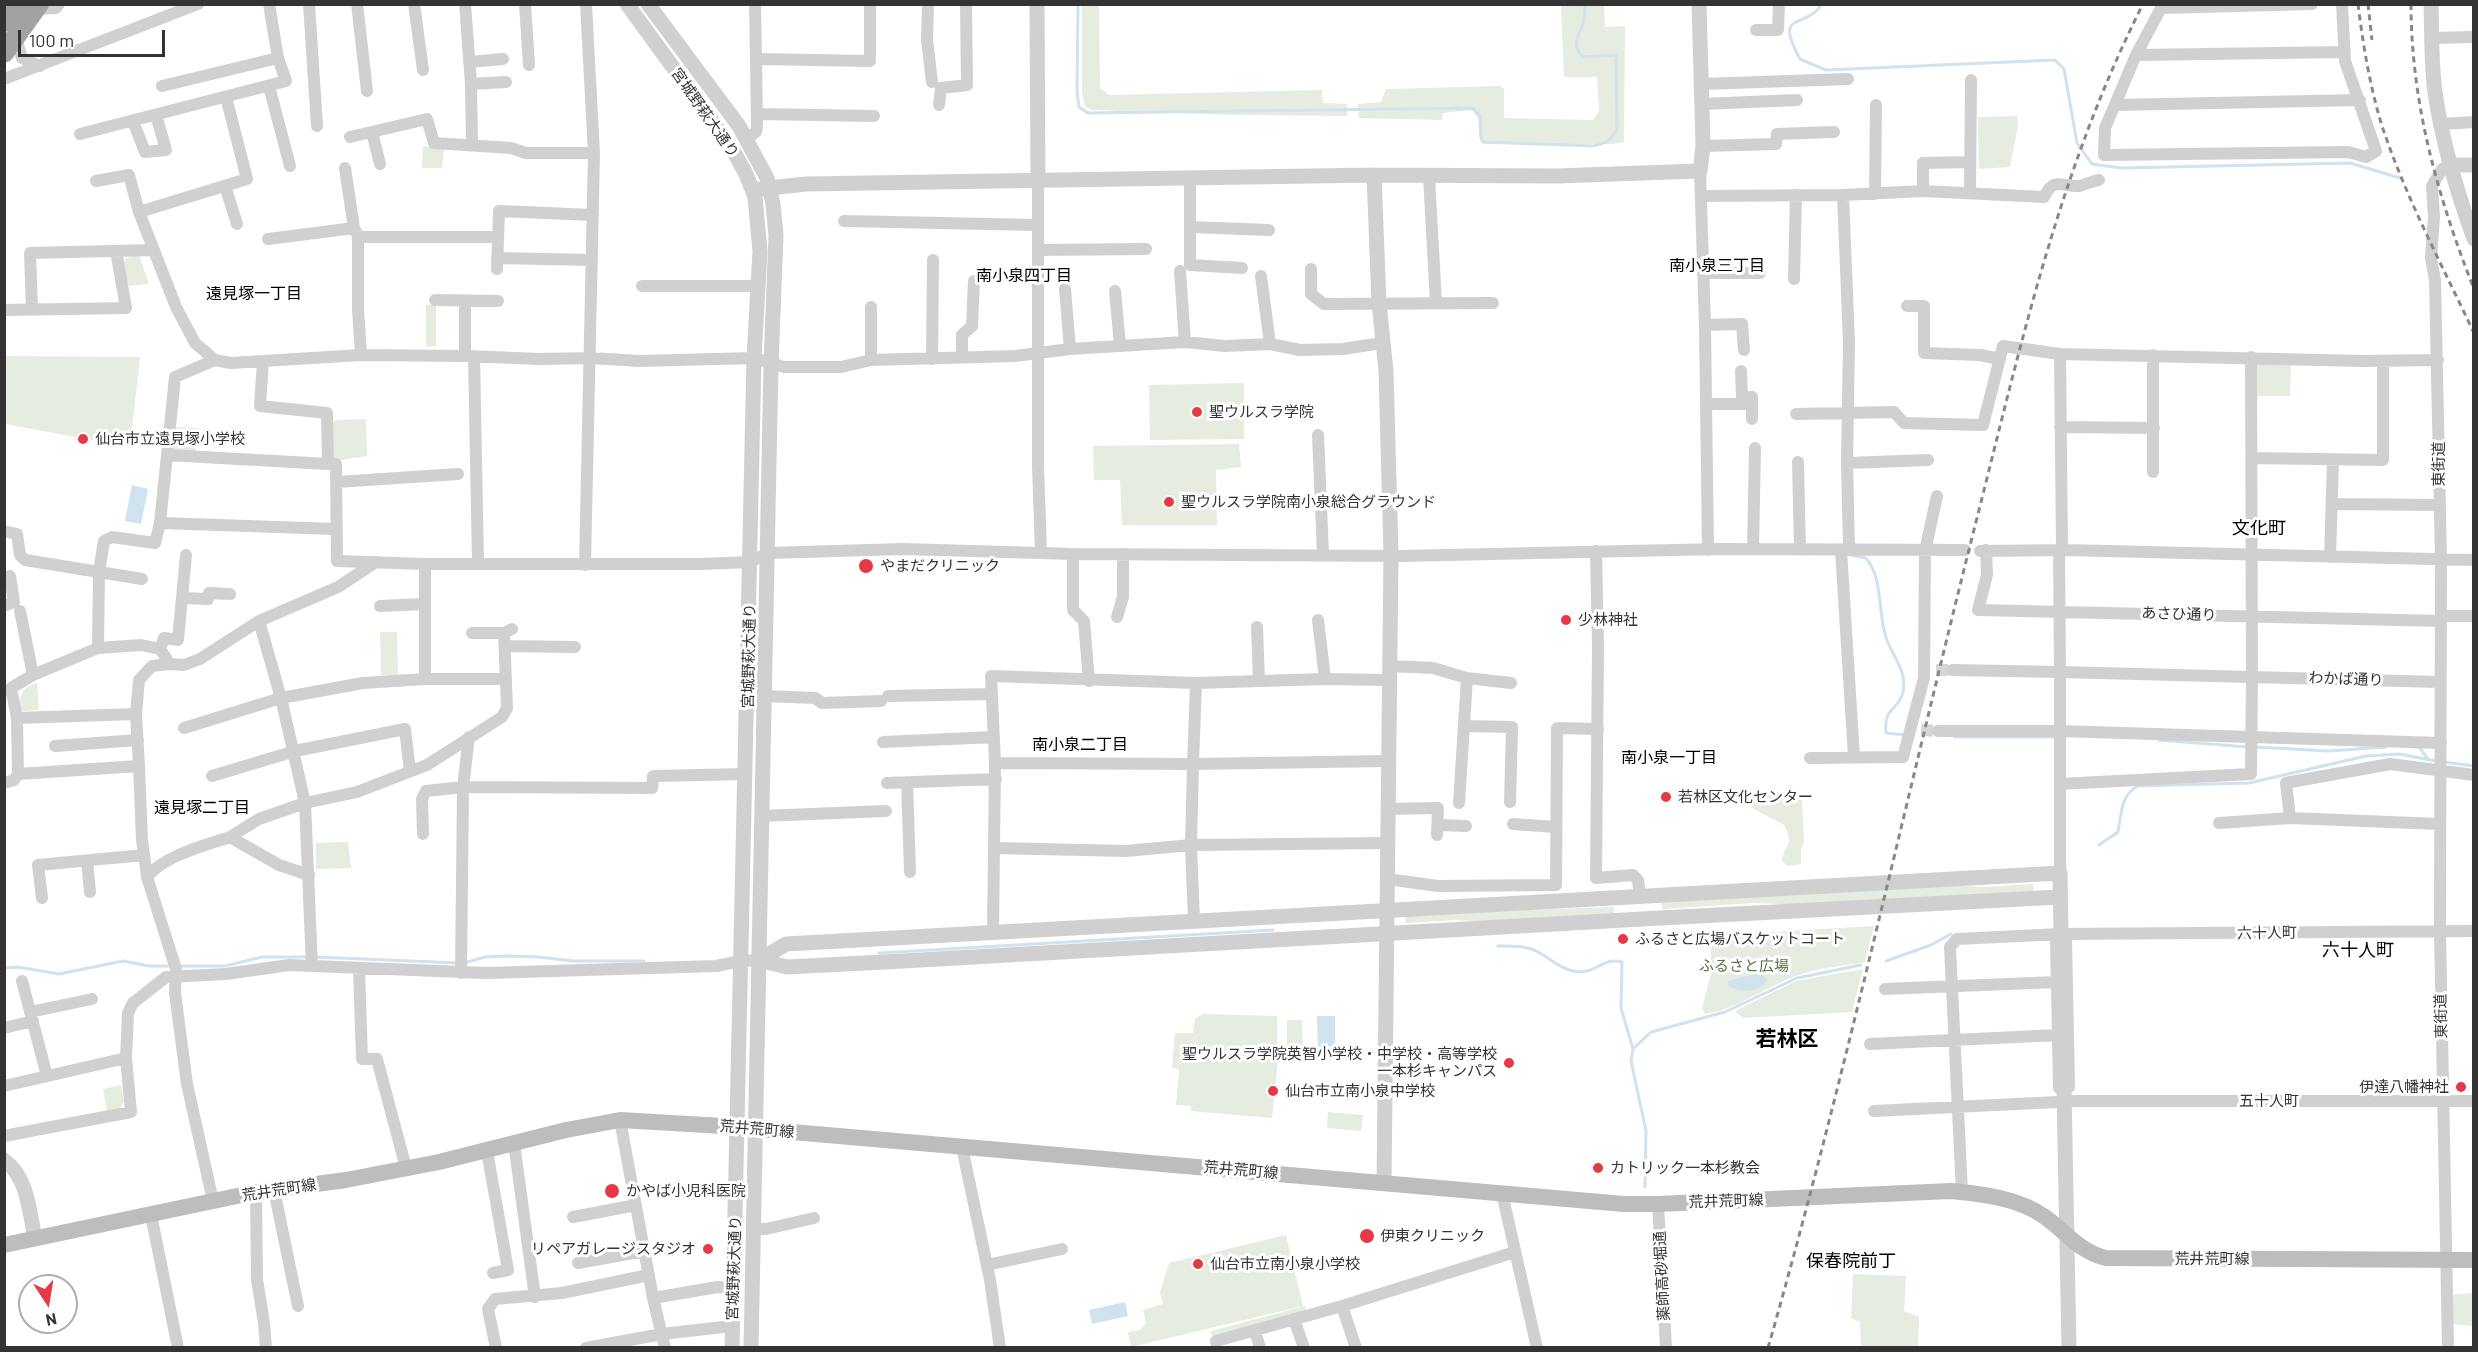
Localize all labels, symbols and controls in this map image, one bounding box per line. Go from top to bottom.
scale bar [21,18,168,56]
text: 100 m [29,29,74,51]
street label: 宮城野萩大通り [668,65,742,161]
district label: 南小泉三丁目 [1669,256,1765,276]
district label: 南小泉四丁目 [976,266,1072,286]
district label: 遠見塚一丁目 [206,284,302,304]
place label: 聖ウルスラ学院 [1209,403,1314,421]
marker: 聖ウルスラ学院 [1190,405,1204,419]
place label: 仙台市立遠見塚小学校 [95,430,245,448]
marker: 仙台市立遠見塚小学校 [76,432,90,446]
street label: 東街道 [2430,442,2448,486]
place label: 聖ウルスラ学院南小泉総合グラウンド [1181,493,1436,511]
marker: 聖ウルスラ学院南小泉総合グラウンド [1162,495,1176,509]
district label: 文化町 [2232,517,2286,539]
marker: やまだクリニック [857,557,875,575]
place label: やまだクリニック [880,557,1000,575]
street label: 宮城野萩大通り [739,603,759,709]
street label: あさひ通り [2141,604,2217,624]
place label: 少林神社 [1578,611,1638,629]
marker: 少林神社 [1559,613,1573,627]
street label: わかば通り [2308,669,2384,689]
district label: 南小泉二丁目 [1032,735,1128,755]
district label: 南小泉一丁目 [1621,748,1717,768]
place label: 若林区文化センター [1678,788,1813,806]
marker: 若林区文化センター [1659,790,1673,804]
district label: 遠見塚二丁目 [154,798,250,818]
street label: 六十人町 [2237,923,2297,943]
place label: ふるさと広場バスケットコート [1635,930,1845,948]
marker: ふるさと広場バスケットコート [1616,932,1630,946]
district label: 六十人町 [2322,939,2394,961]
park label: ふるさと広場 [1699,957,1789,975]
street label: 東街道 [2432,993,2450,1039]
district label: 若林区 [1756,1026,1818,1052]
place label: 聖ウルスラ学院英智小学校・中学校・高等学校 一本杉キャンパス [1182,1045,1497,1080]
marker: 聖ウルスラ学院英智小学校・中学校・高等学校 一本杉キャンパス [1502,1056,1516,1070]
place label: 伊達八幡神社 [2359,1078,2449,1096]
marker: 伊達八幡神社 [2454,1080,2468,1094]
place label: 仙台市立南小泉中学校 [1285,1082,1435,1100]
marker: 仙台市立南小泉中学校 [1266,1084,1280,1098]
street label: 五十人町 [2239,1092,2299,1110]
street label: 荒井荒町線 [719,1117,795,1141]
street label: 荒井荒町線 [1203,1158,1279,1182]
place label: カトリック一本杉教会 [1610,1159,1760,1177]
marker: カトリック一本杉教会 [1591,1161,1605,1175]
street label: 荒井荒町線 [241,1175,317,1205]
marker: かやば小児科医院 [603,1182,621,1200]
place label: かやば小児科医院 [626,1182,746,1200]
street label: 荒井荒町線 [1688,1191,1764,1211]
street label: 宮城野萩大通り [723,1215,745,1321]
marker: 伊東クリニック [1358,1227,1376,1245]
place label: 伊東クリニック [1380,1227,1485,1245]
street label: 薬師高砂堀通 [1651,1231,1673,1321]
place label: リペアガレージスタジオ [531,1240,696,1258]
marker: リペアガレージスタジオ [701,1242,715,1256]
district label: 保春院前丁 [1806,1250,1896,1272]
street label: 荒井荒町線 [2175,1250,2249,1268]
place label: 仙台市立南小泉小学校 [1210,1255,1360,1273]
marker: 仙台市立南小泉小学校 [1191,1257,1205,1271]
north arrow [18,1274,78,1334]
text: N [44,1310,59,1331]

